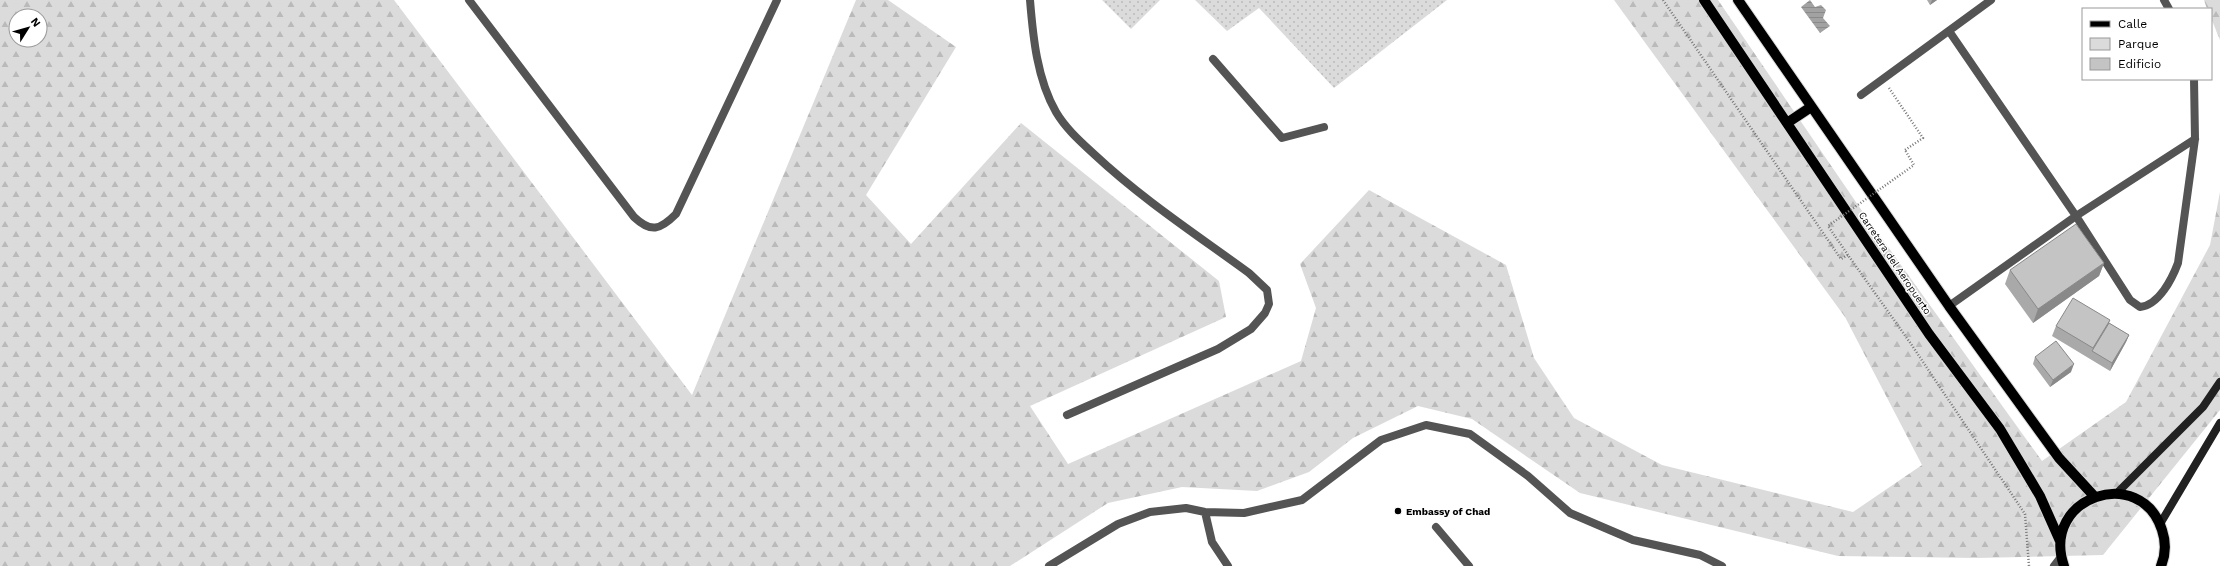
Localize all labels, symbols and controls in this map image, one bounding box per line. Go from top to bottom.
north arrow [8,8,48,48]
legend [2082,8,2212,80]
text: N [28,15,43,29]
text: Calle [2118,17,2147,31]
text: Parque [2118,37,2159,51]
text: Edificio [2118,57,2161,71]
street label: Carretera del Aeropuerto [1857,210,1933,316]
marker: Embassy of Chad [1393,506,1403,516]
place label: Embassy of Chad [1406,506,1490,517]

